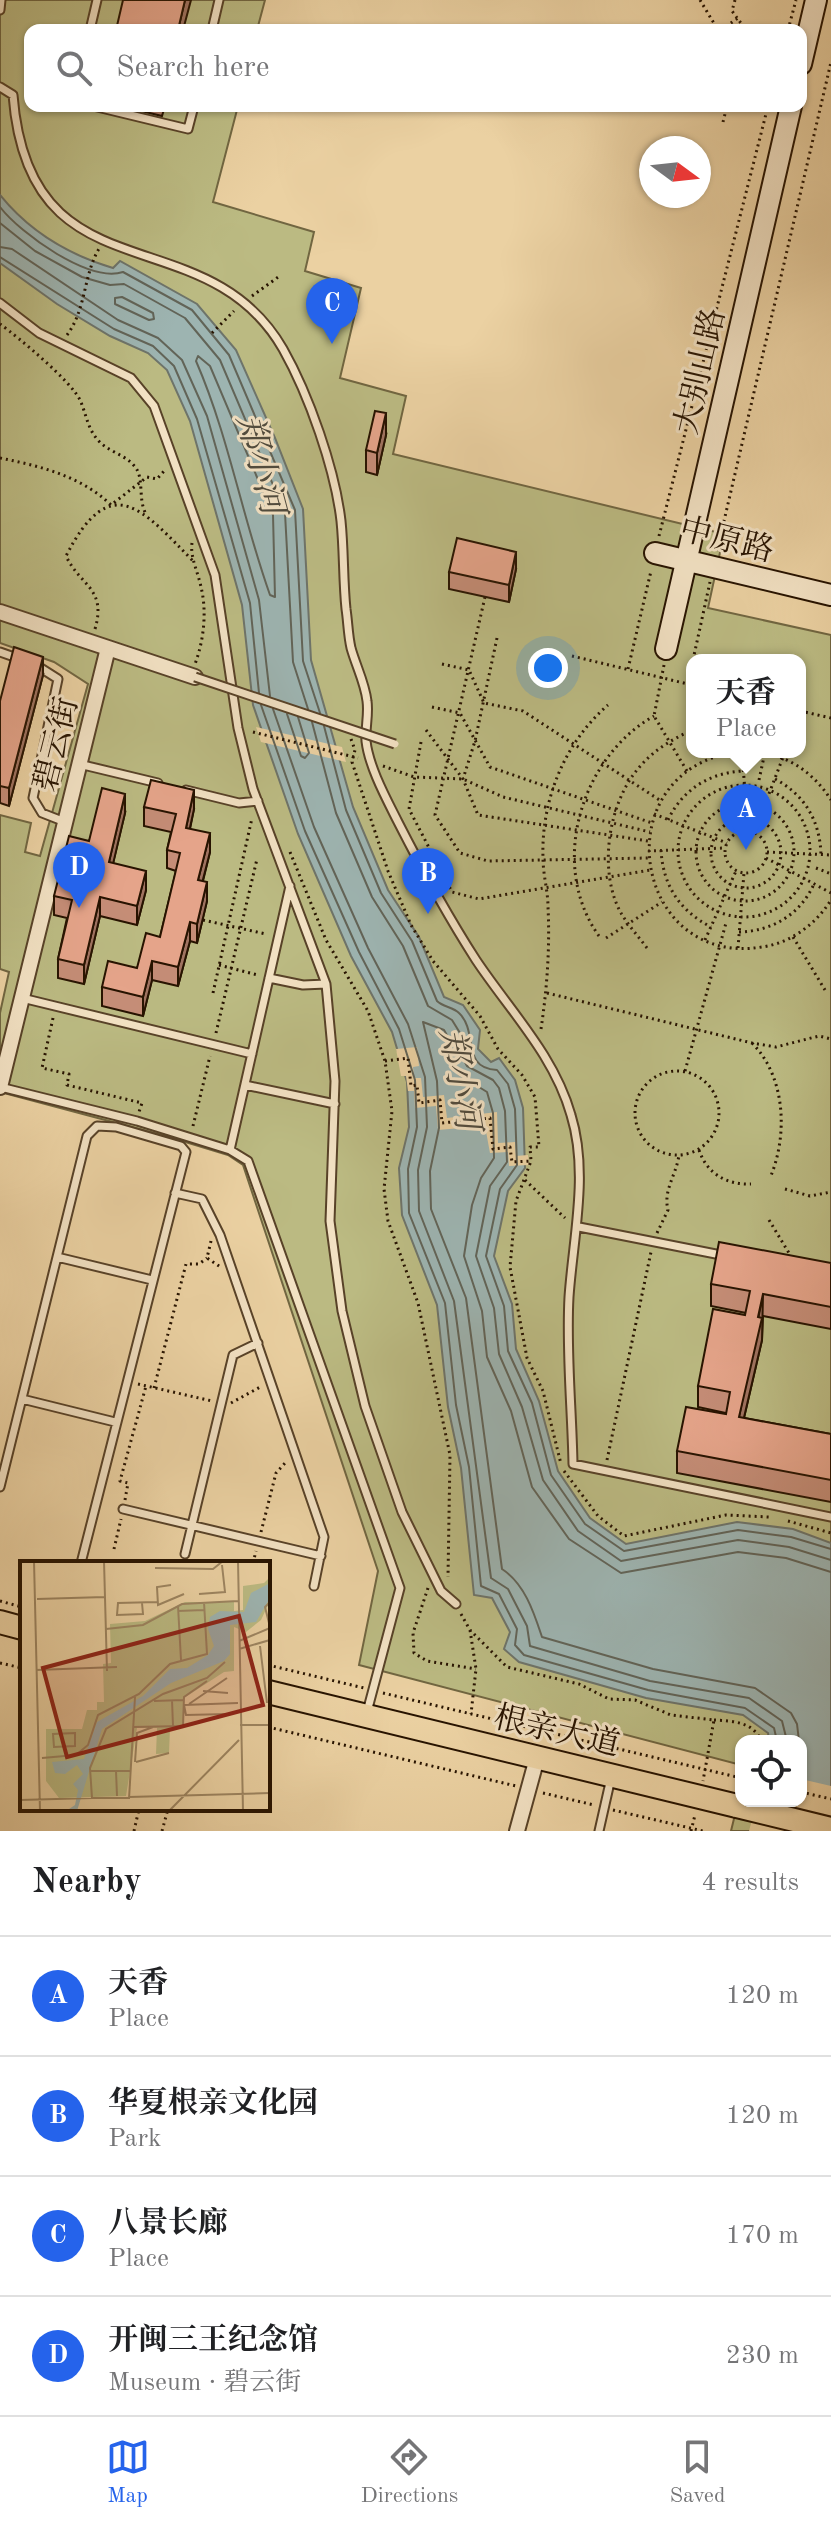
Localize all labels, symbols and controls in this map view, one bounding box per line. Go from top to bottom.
search box [24,24,807,112]
icon: search [52,46,96,90]
text: Search here [116,53,270,83]
north arrow [639,136,711,208]
pin: C [306,278,358,344]
street label: 大别山路 [669,305,732,438]
water label: 郑小河 [229,410,293,524]
street label: 中原路 [676,512,777,569]
your location [528,648,568,688]
popup [686,654,806,758]
text: 天香 [716,679,776,709]
street label: 碧云街 [28,694,85,795]
text: Place [716,716,776,742]
pin: A [720,784,772,850]
pin: D [53,842,105,908]
pin: B [402,848,454,914]
water label: 郑小河 [432,1026,488,1139]
inset map [20,1561,270,1811]
street label: 根亲大道 [490,1700,623,1763]
map controls [735,1735,807,1807]
button: locate [735,1735,807,1807]
text: Nearby [32,1866,142,1900]
text: 4 results [701,1870,799,1896]
text: 天香 [108,1969,168,1999]
text: A [48,1983,68,2009]
text: 120 m [726,1983,799,2009]
text: Place [108,2006,169,2032]
text: 华夏根亲文化园 [108,2089,318,2119]
text: B [49,2103,67,2129]
text: 120 m [726,2103,799,2129]
text: Park [108,2126,162,2152]
text: 八景长廊 [108,2209,228,2239]
text: C [49,2223,67,2249]
text: 170 m [726,2223,799,2249]
text: Place [108,2246,169,2272]
text: 开闽三王纪念馆 [108,2326,318,2356]
text: D [48,2343,68,2369]
text: 230 m [726,2343,799,2369]
text: Museum · 碧云街 [108,2370,301,2396]
tab: Map [106,2435,150,2510]
tab: Directions [361,2435,458,2510]
tab: Saved [669,2435,725,2510]

